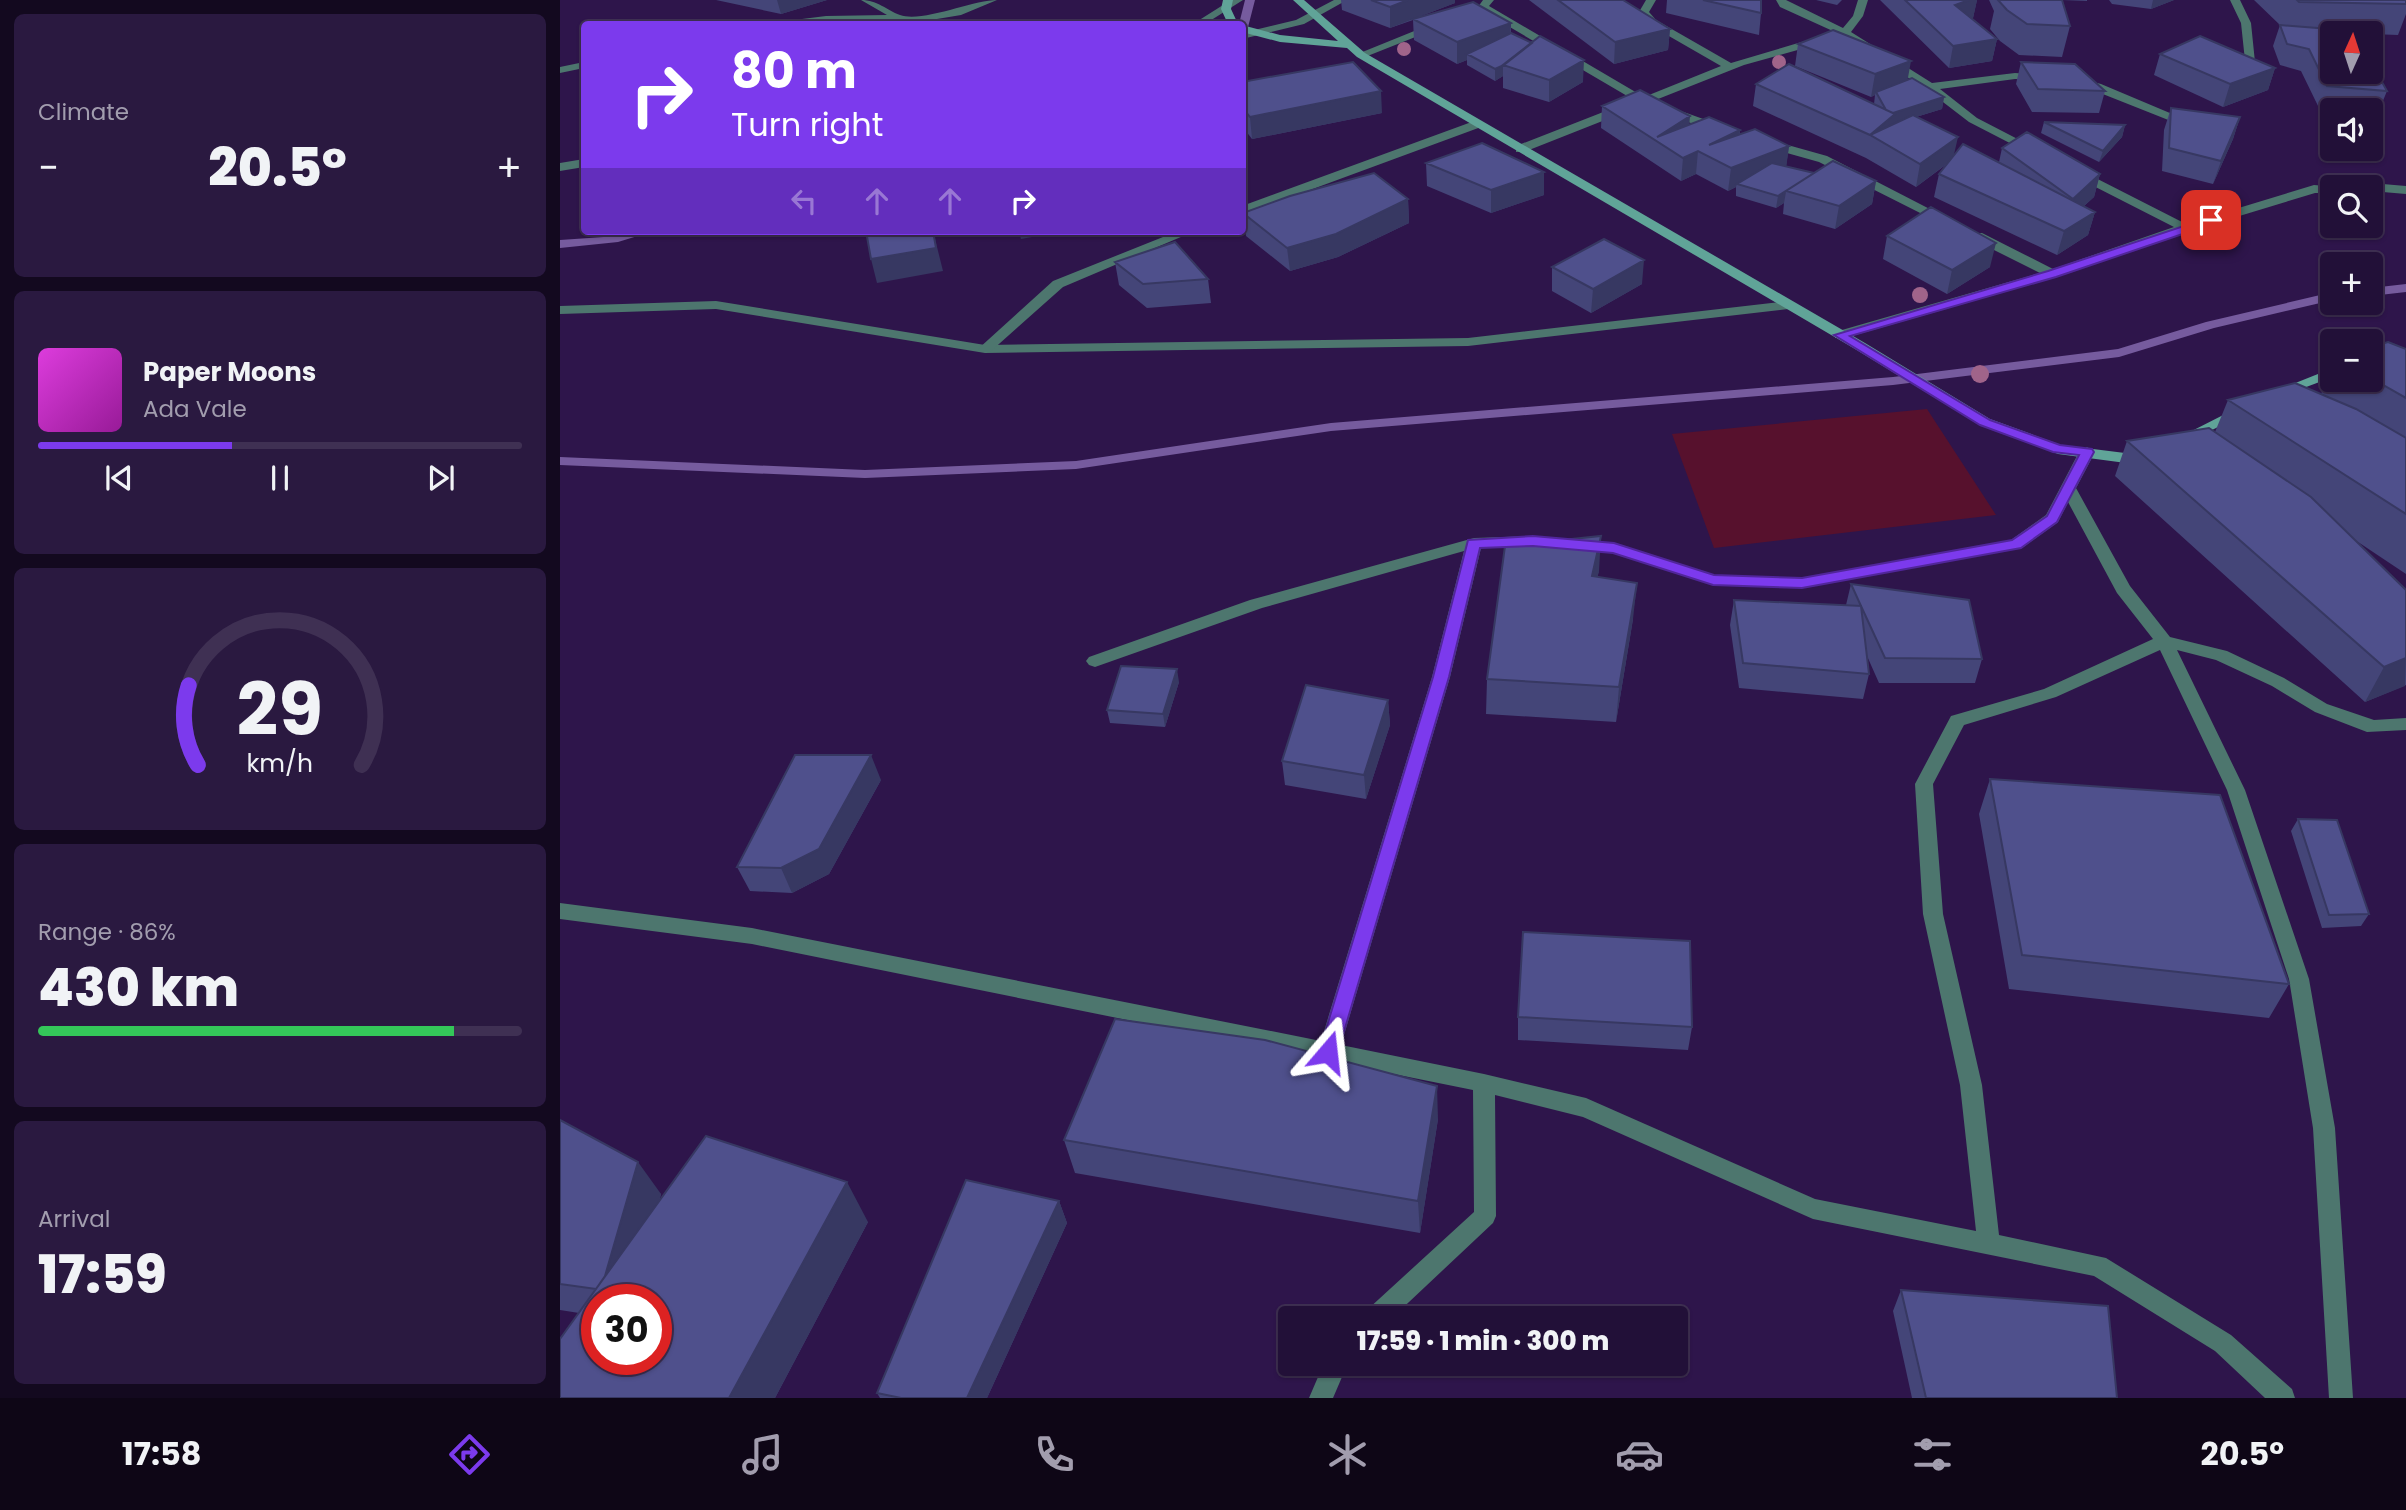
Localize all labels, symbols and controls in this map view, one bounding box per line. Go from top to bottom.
north arrow [2320,21,2384,84]
map controls [2320,21,2383,392]
text: 80 m [731,37,857,105]
icon: right [616,49,707,140]
text: Climate [38,96,129,128]
button: sound [2320,98,2383,161]
text: Turn right [731,102,883,147]
text: 20.5° [208,131,347,204]
text: − [38,141,59,194]
text: + [496,141,522,194]
button: search [2320,175,2383,238]
icon: left [785,182,823,220]
icon: ahead [858,182,896,220]
icon: ahead [931,182,969,220]
icon: right [1004,182,1042,220]
pin [2181,190,2241,250]
icon: arrive [2192,201,2230,239]
button: + [2320,252,2383,315]
button: − [2320,329,2383,392]
text: Paper Moons [143,354,316,390]
text: Ada Vale [143,393,247,425]
icon: previous [100,459,138,497]
icon: pause [261,459,299,497]
icon: next [422,459,460,497]
text: 29 [237,659,323,760]
text: km/h [247,746,313,781]
text: Range · 86% [38,916,176,948]
text: 430 km [38,951,239,1024]
position arrow [1291,1015,1365,1089]
text: Arrival [38,1203,110,1235]
text: 17:59 [38,1238,167,1311]
speed limit sign: 30 [581,1284,672,1375]
text: 17:59 · 1 min · 300 m [1357,1323,1609,1359]
icon: directions [445,1430,494,1479]
icon: music [738,1430,787,1479]
icon: phone [1030,1430,1079,1479]
icon: climate [1323,1430,1372,1479]
icon: car [1615,1430,1664,1479]
icon: filters [1908,1430,1957,1479]
text: 17:58 [122,1431,202,1476]
text: 20.5° [2200,1431,2284,1476]

